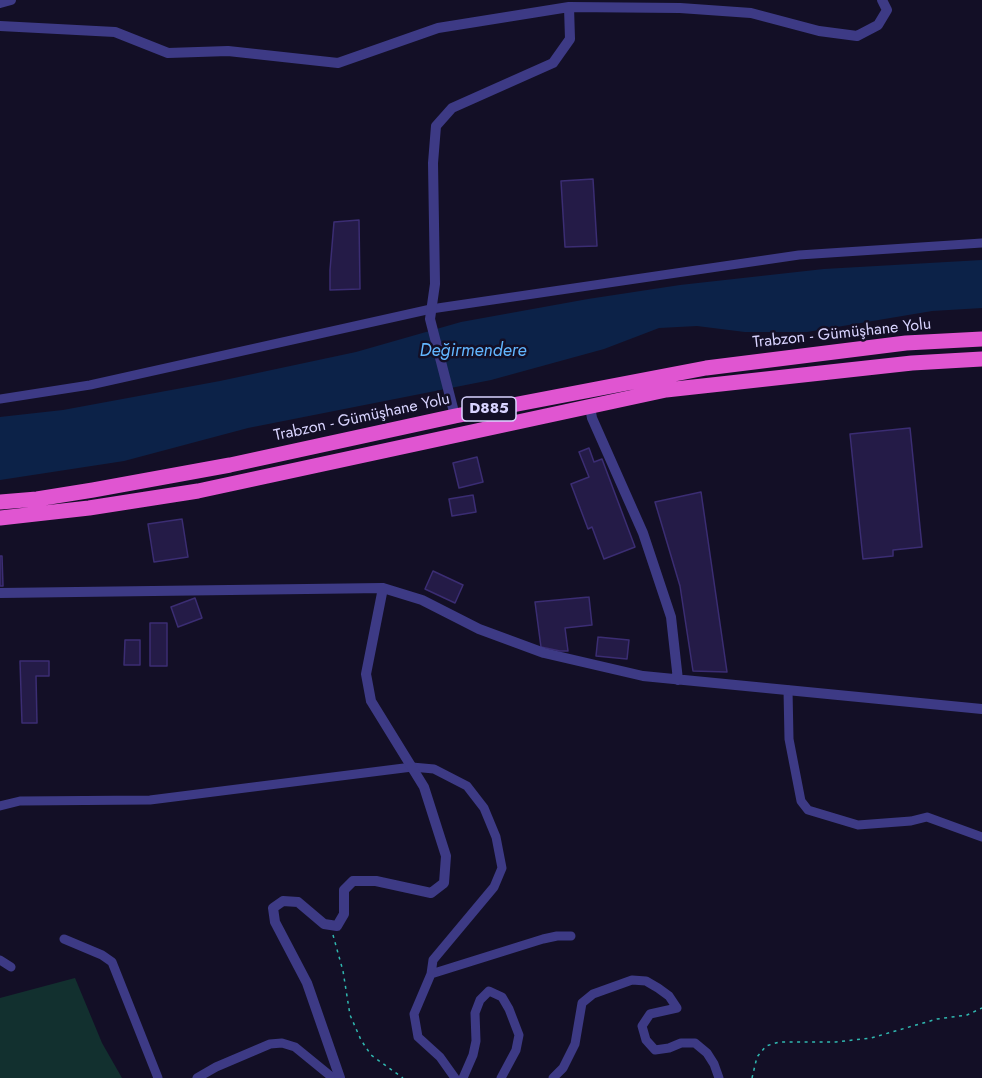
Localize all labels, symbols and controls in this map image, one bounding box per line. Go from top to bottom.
street label: Trabzon - Gümüşhane Yolu [752,315,932,353]
water label: Değirmendere [420,341,526,363]
street label: Trabzon - Gümüşhane Yolu [272,390,452,446]
road number: D885 [462,397,516,421]

